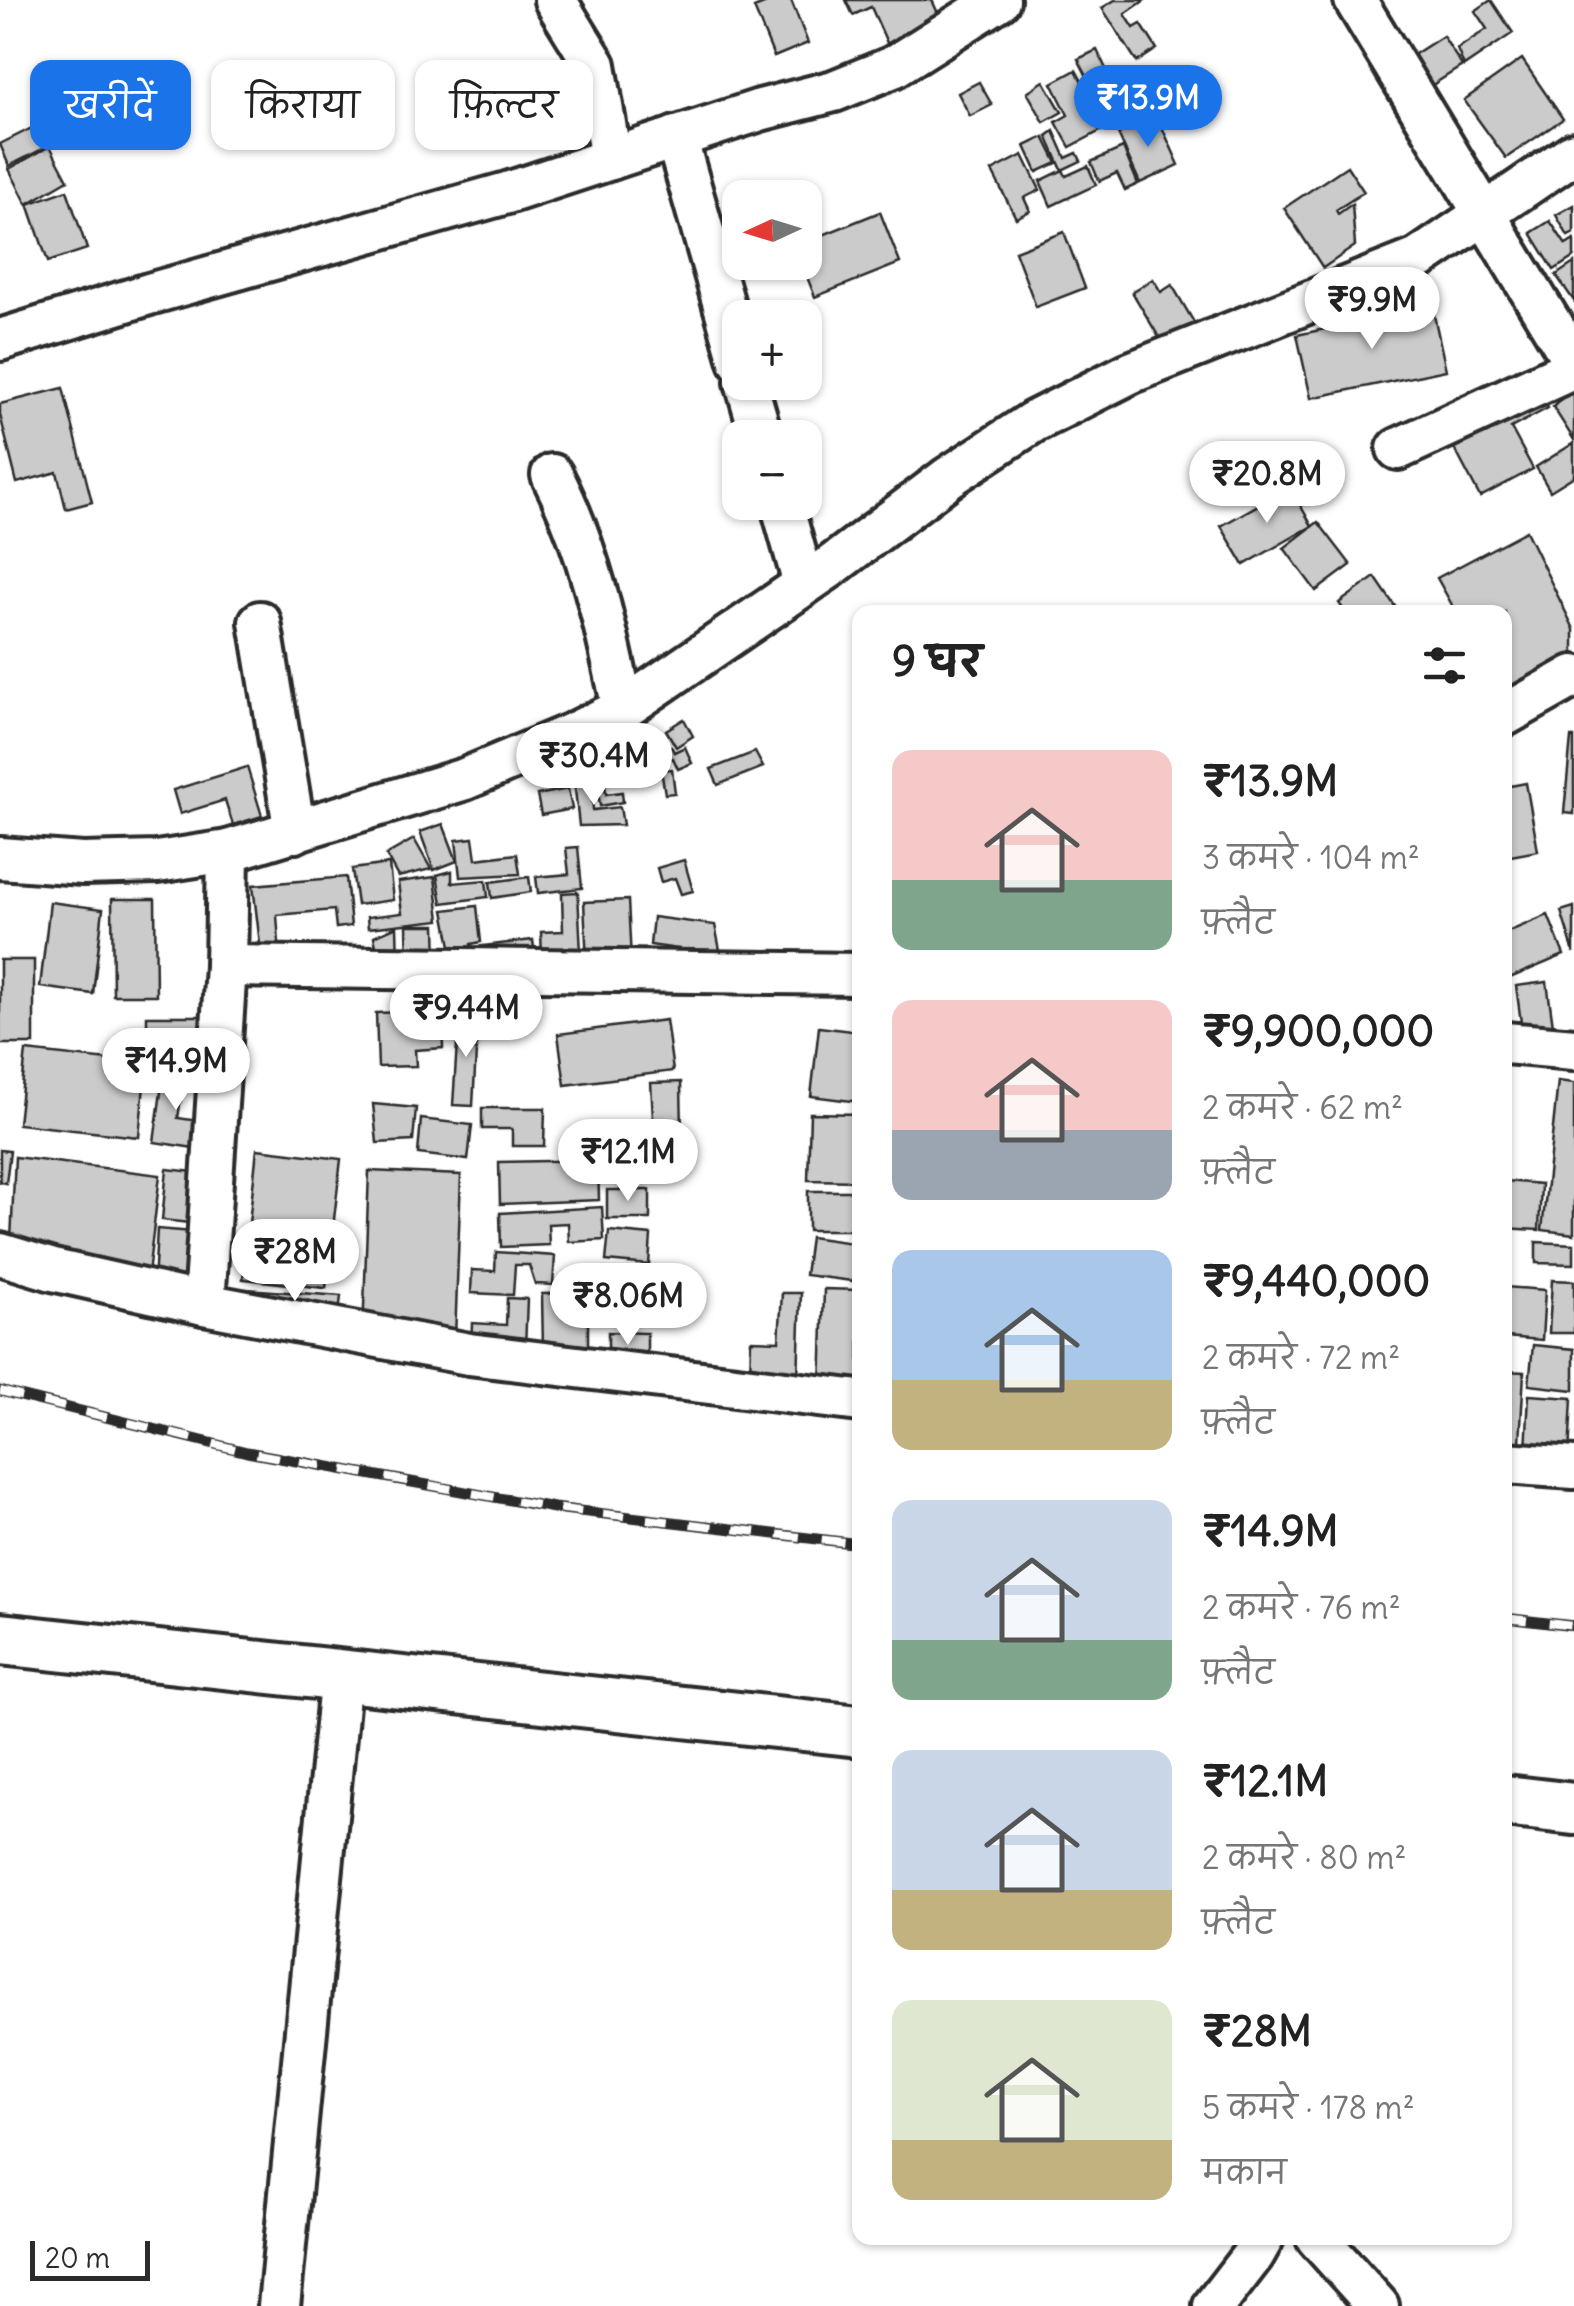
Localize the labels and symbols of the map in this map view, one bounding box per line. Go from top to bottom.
pin: ₹13.9M [1067,65,1229,150]
north arrow [722,180,822,280]
pin: ₹9.9M [1302,267,1442,352]
pin: ₹20.8M [1186,441,1348,526]
pin: ₹30.4M [513,723,675,808]
pin: ₹9.44M [385,975,547,1060]
pin: ₹14.9M [95,1028,257,1113]
pin: ₹12.1M [547,1119,709,1204]
pin: ₹28M [236,1219,354,1304]
pin: ₹8.06M [547,1263,709,1348]
scale bar [30,2236,150,2280]

